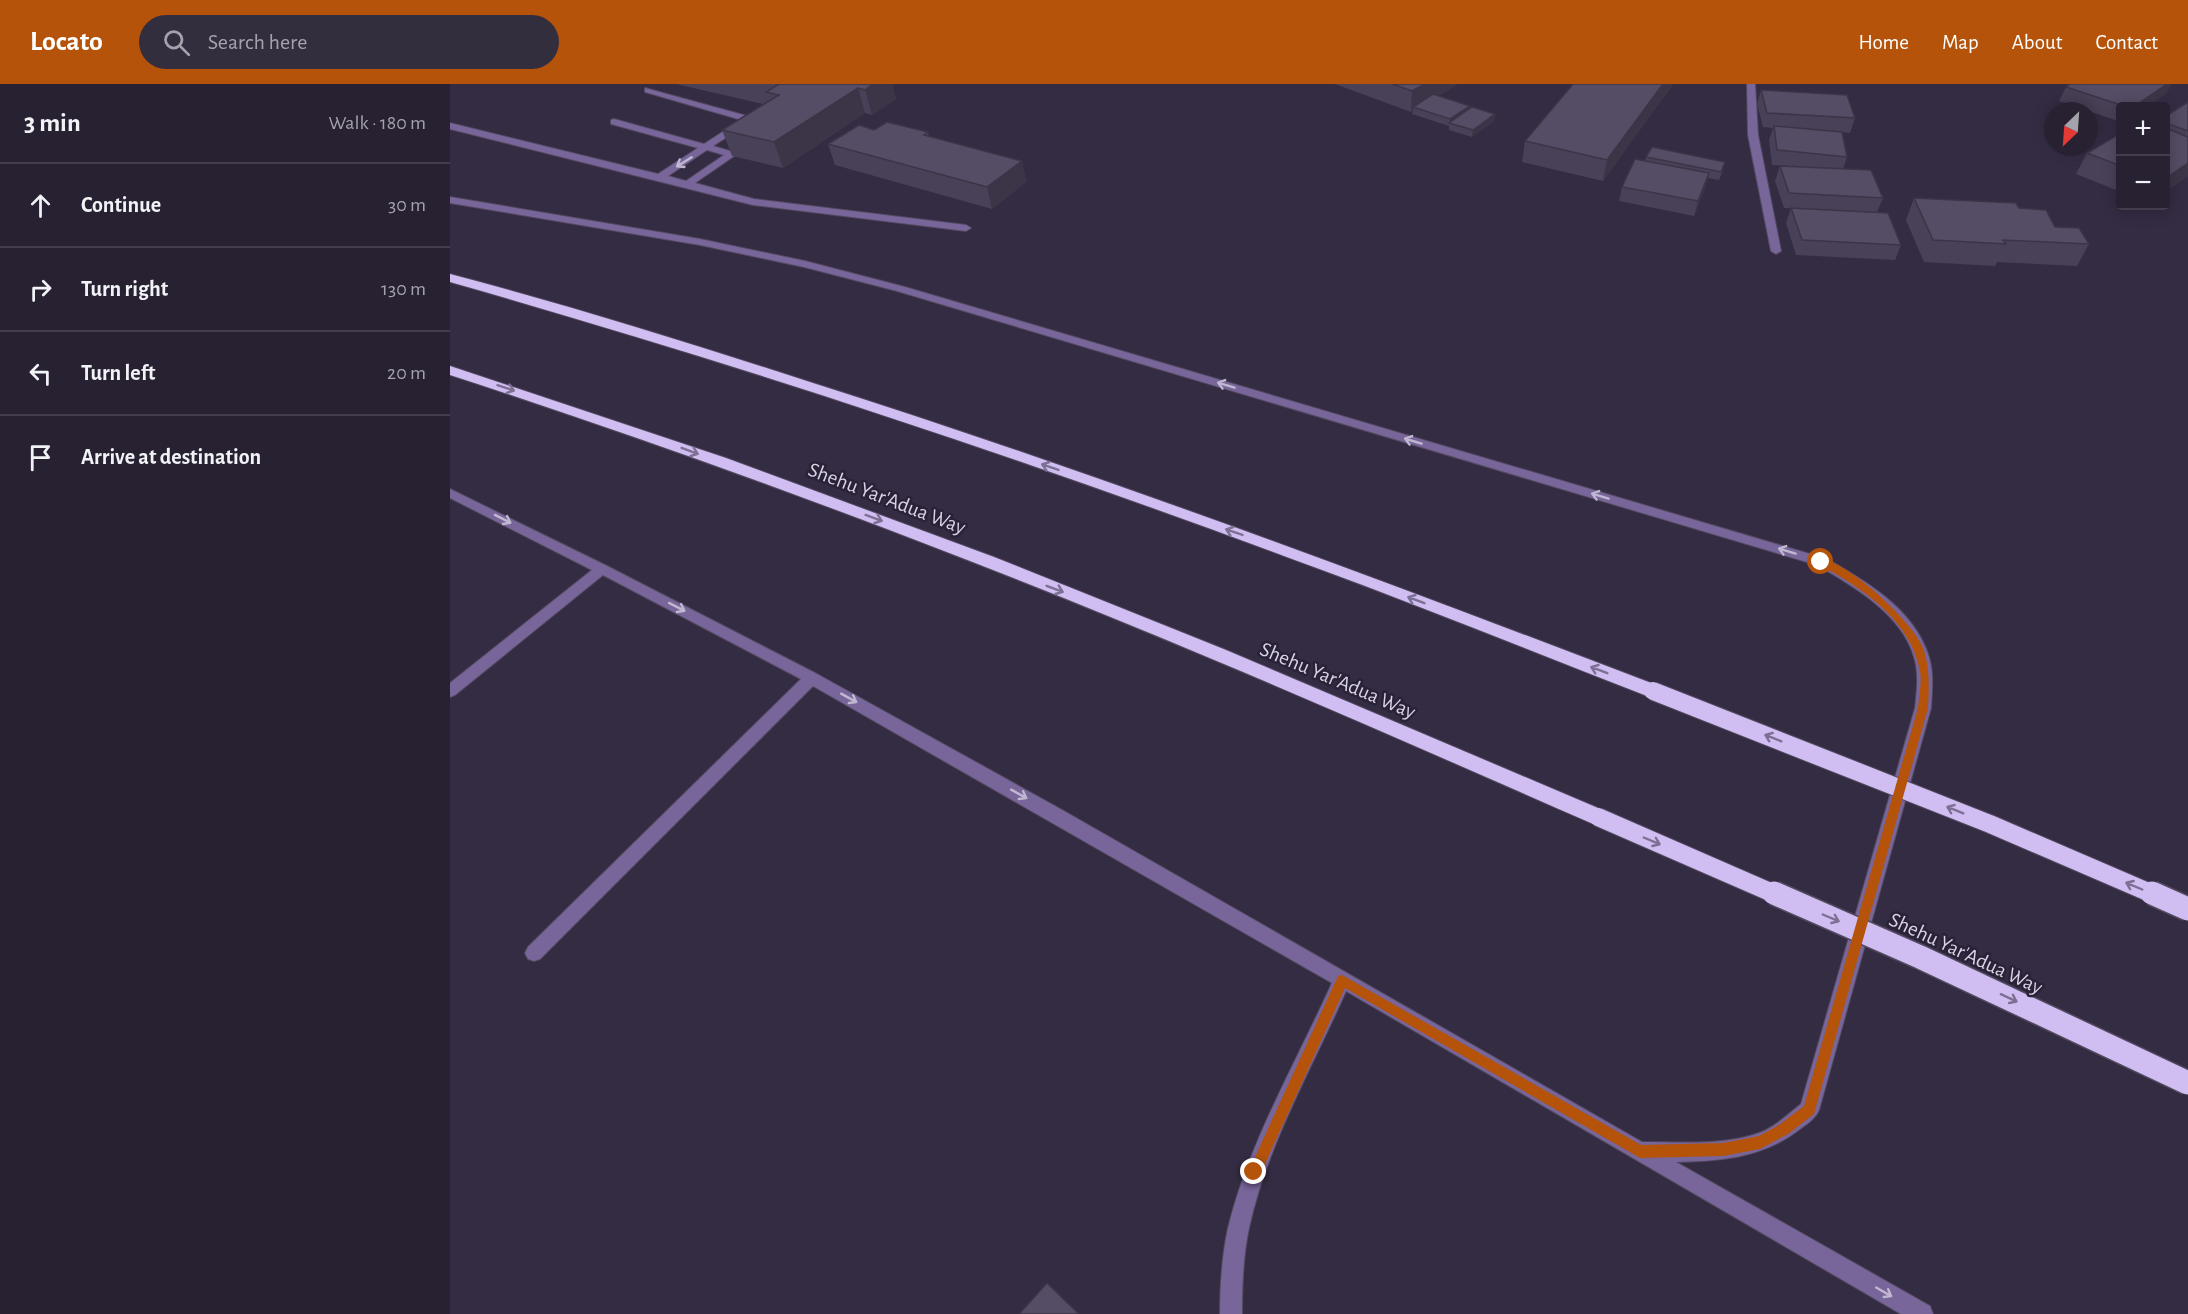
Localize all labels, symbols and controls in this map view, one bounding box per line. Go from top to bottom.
search box [139,15,559,69]
icon: search [160,26,193,59]
text: Locato [30,28,103,56]
text: Search here [208,31,307,53]
text: Home [1858,32,1909,53]
text: Map [1942,32,1979,53]
text: About [2012,32,2062,53]
text: Contact [2095,32,2158,53]
north arrow [2044,102,2098,156]
map controls [2116,102,2170,210]
button: + [2116,102,2170,156]
text: 3 min [24,110,81,136]
text: Walk · 180 m [329,113,426,133]
one-way arrow [676,156,693,168]
button: − [2116,156,2170,210]
icon: ahead [24,189,57,222]
text: Continue [81,194,161,216]
text: 30 m [388,195,426,215]
icon: right [24,273,57,306]
text: Turn right [81,278,168,300]
text: 130 m [381,279,426,299]
icon: left [24,357,57,390]
text: Turn left [81,362,155,384]
text: 20 m [387,363,426,383]
one-way arrow [1217,379,1236,390]
one-way arrow [496,383,515,394]
one-way arrow [1404,435,1423,446]
icon: arrive [24,441,57,474]
text: Arrive at destination [81,446,261,468]
one-way arrow [680,447,699,458]
street label: Shehu Yar'Adua Way [805,459,968,538]
one-way arrow [1041,460,1060,471]
one-way arrow [1591,490,1610,501]
one-way arrow [493,513,511,525]
one-way arrow [864,513,882,524]
one-way arrow [1225,525,1244,536]
one-way arrow [1778,545,1797,556]
route start [1807,548,1833,574]
one-way arrow [1045,584,1064,595]
one-way arrow [1408,594,1426,605]
one-way arrow [667,602,685,613]
street label: Shehu Yar'Adua Way [1257,638,1419,723]
one-way arrow [1590,664,1608,675]
one-way arrow [840,692,857,704]
one-way arrow [1765,732,1783,743]
one-way arrow [1010,788,1027,800]
one-way arrow [1946,804,1964,815]
one-way arrow [1642,836,1661,847]
one-way arrow [2126,880,2144,891]
street label: Shehu Yar'Adua Way [1886,909,2046,998]
one-way arrow [1821,913,1839,924]
one-way arrow [1999,993,2017,1005]
route end [1240,1158,1266,1184]
one-way arrow [1875,1286,1892,1298]

